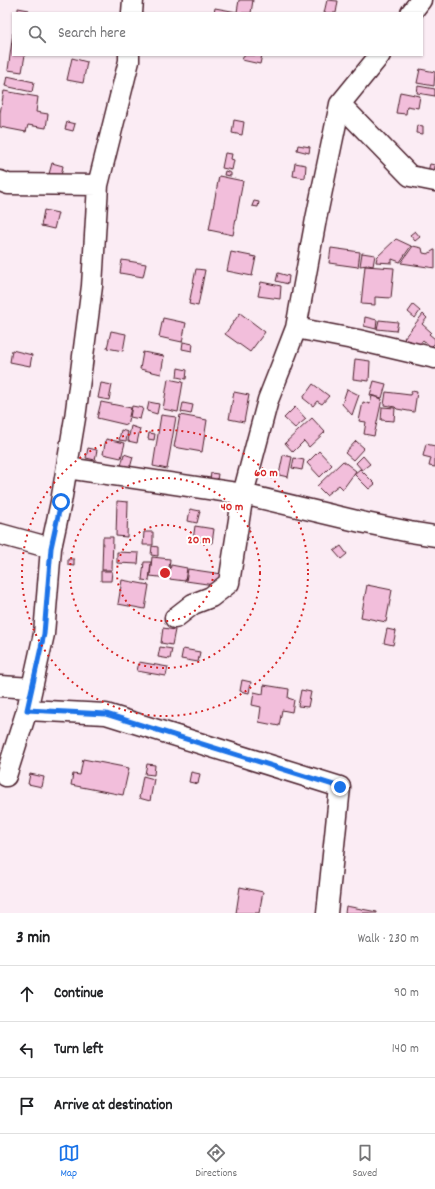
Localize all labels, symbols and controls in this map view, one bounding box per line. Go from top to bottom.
search box [12,12,423,56]
icon: search [26,23,48,45]
text: Search here [58,23,126,45]
text: 60 m [254,465,278,482]
route start [52,493,70,511]
text: 40 m [221,499,243,516]
text: 20 m [188,532,210,549]
centre of rings [158,566,172,580]
route end [331,778,349,796]
text: 3 min [16,927,50,951]
text: Walk · 230 m [358,930,419,949]
icon: ahead [16,983,38,1005]
text: Continue [54,983,103,1005]
text: 90 m [394,984,419,1003]
icon: left [16,1039,38,1061]
text: Turn left [54,1039,103,1061]
text: 140 m [392,1040,419,1059]
icon: arrive [16,1095,38,1117]
text: Arrive at destination [54,1095,172,1117]
tab: Map [58,1142,80,1182]
tab: Directions [195,1142,237,1182]
tab: Saved [353,1142,377,1182]

